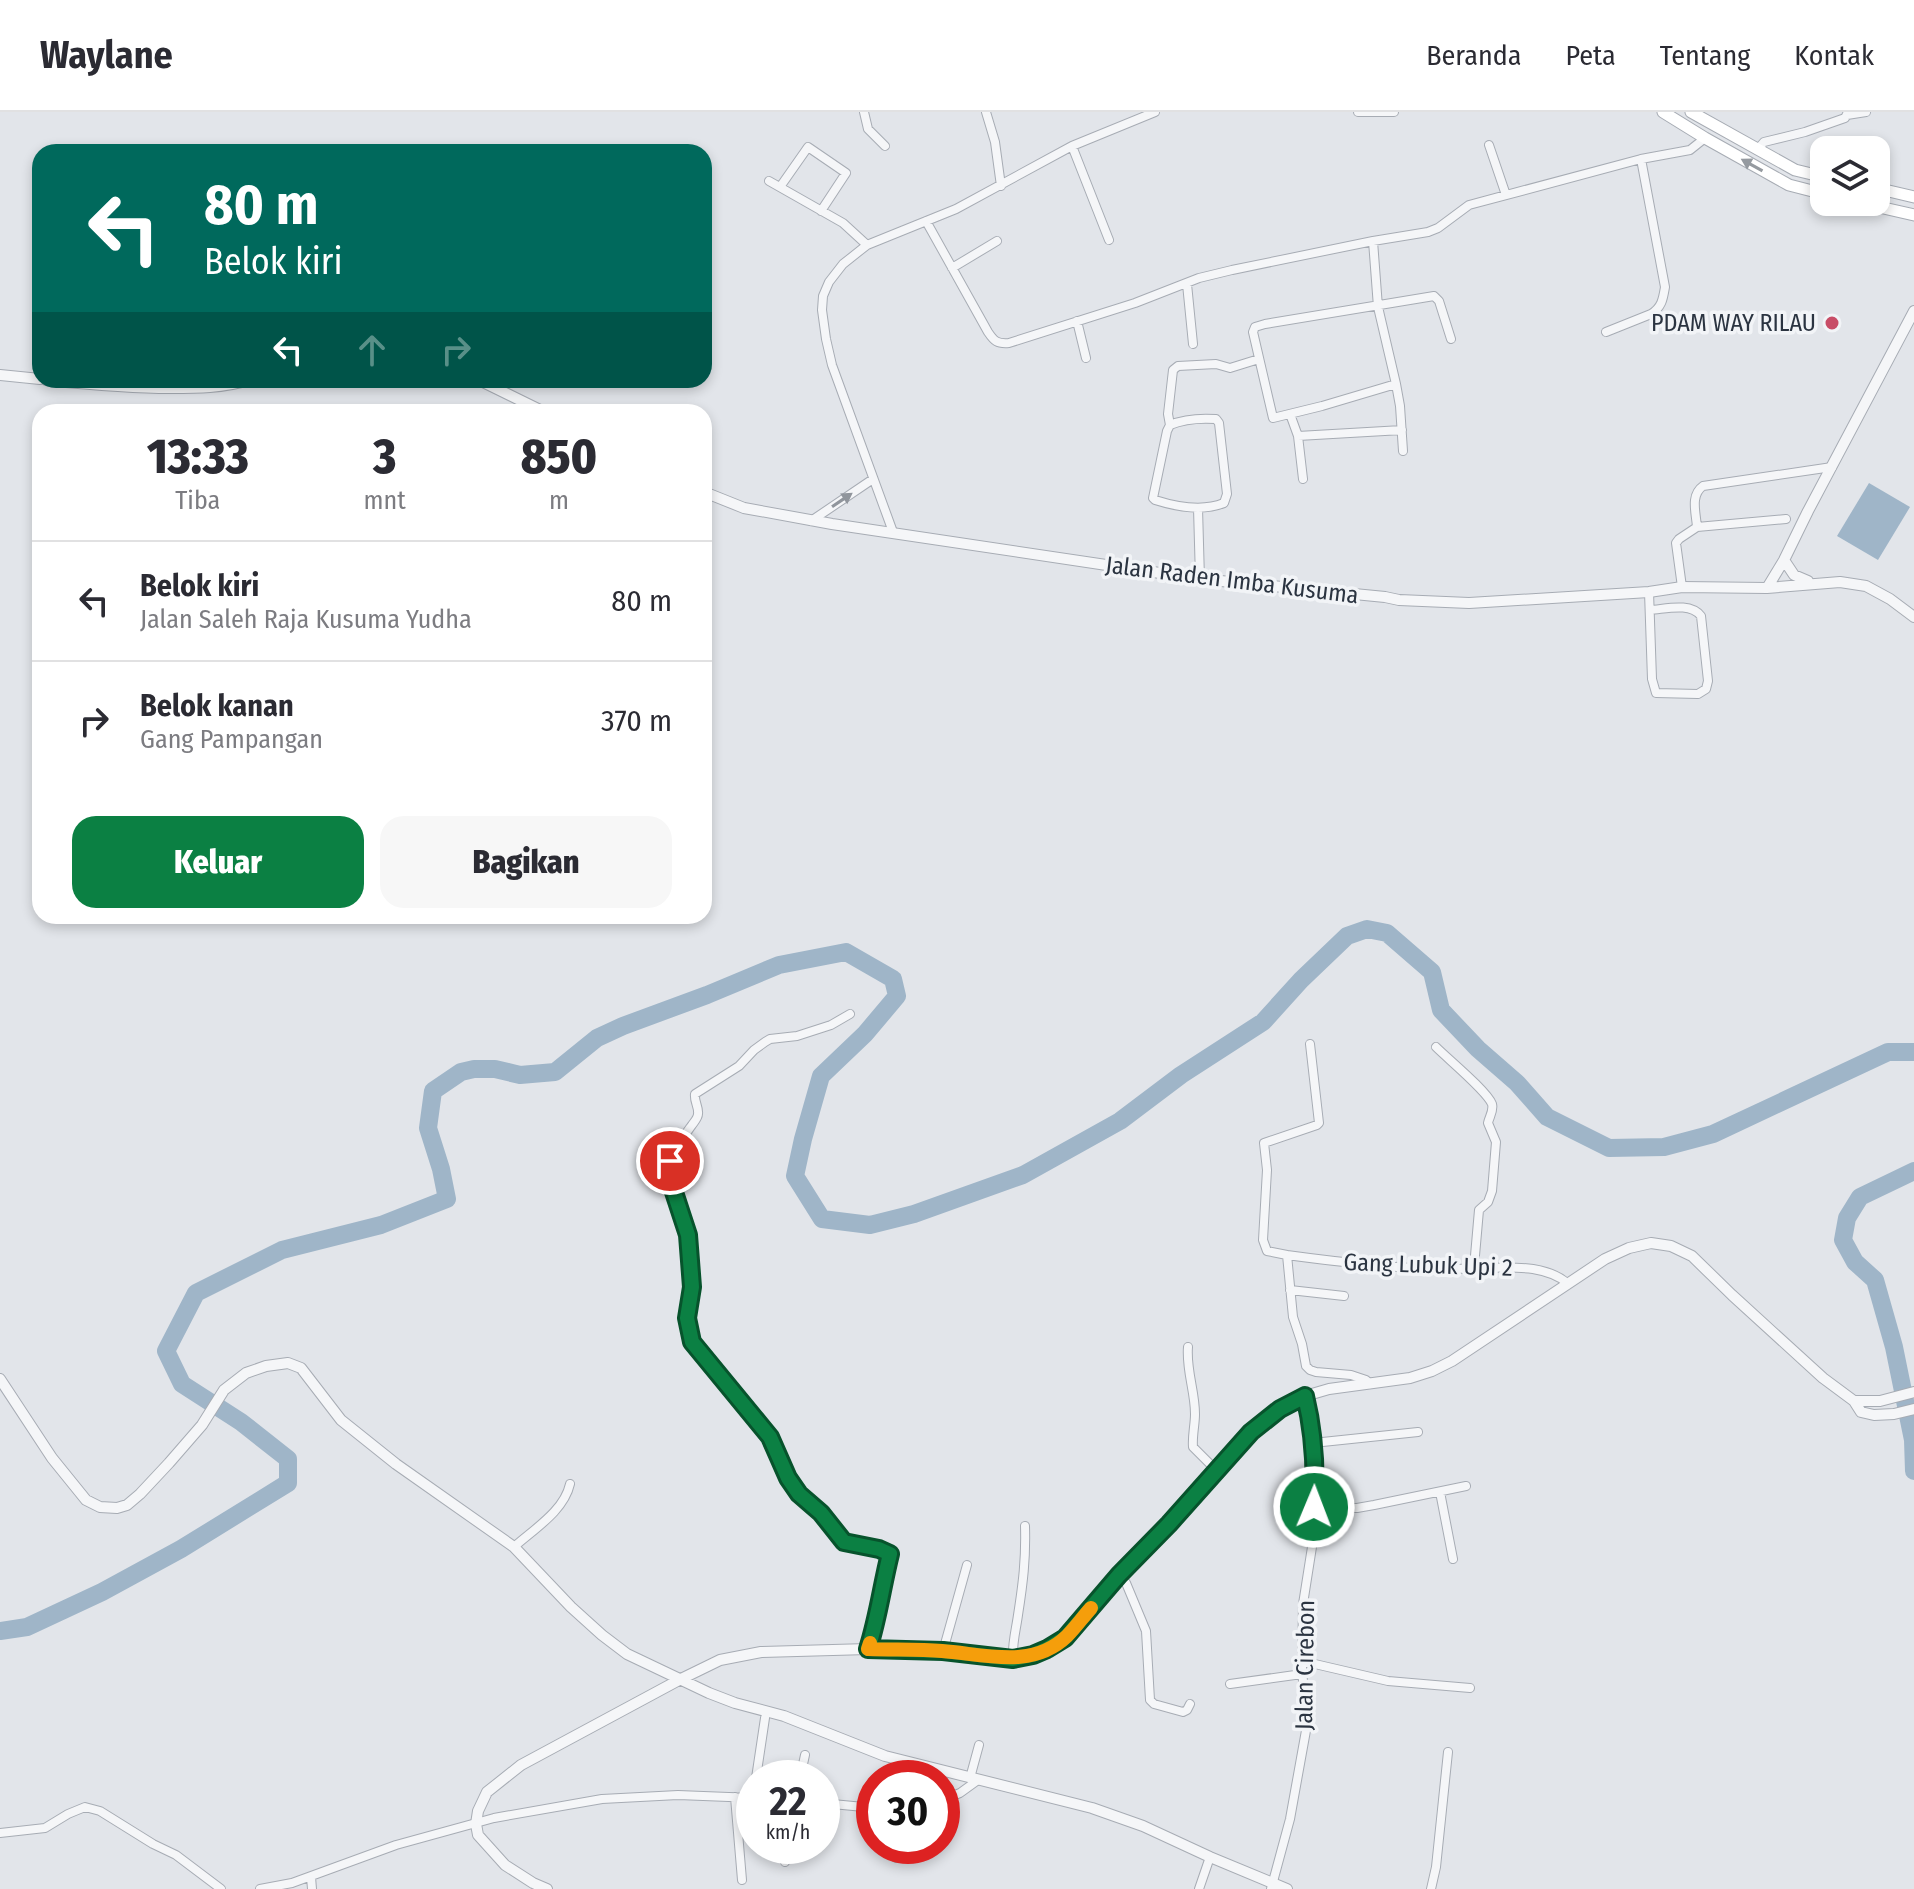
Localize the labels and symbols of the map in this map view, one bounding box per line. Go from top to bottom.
one-way arrow [1741,158,1764,171]
place label: PDAM WAY RILAU [1651,309,1816,337]
marker: PDAM WAY RILAU [1823,314,1841,332]
one-way arrow [831,493,853,508]
street label: Jalan Raden Imba Kusuma [1104,551,1360,609]
pin [636,1127,704,1195]
street label: Gang Lubuk Upi 2 [1343,1248,1513,1282]
position arrow [1272,1465,1356,1549]
street label: Jalan Cirebon [1290,1600,1320,1730]
speed limit sign: 30 [856,1760,960,1864]

